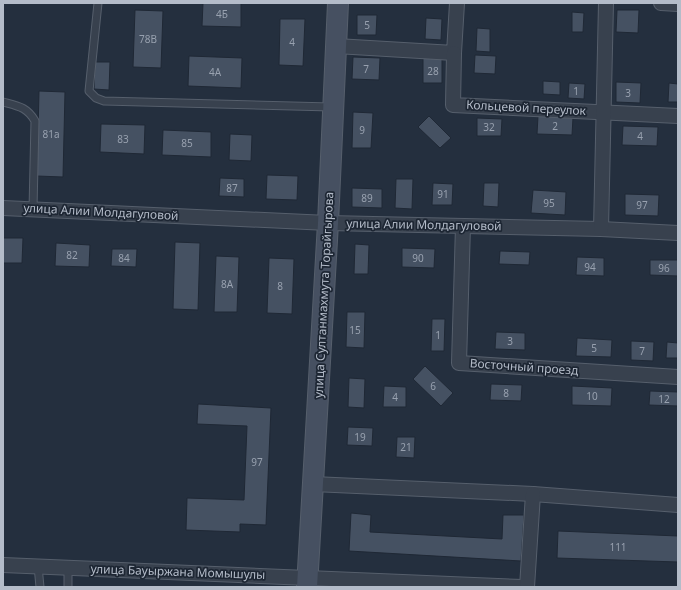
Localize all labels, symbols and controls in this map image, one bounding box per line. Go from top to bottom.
house number: 4Б [216,7,228,21]
house number: 5 [364,18,370,32]
house number: 78В [139,32,157,46]
house number: 4 [289,35,295,49]
house number: 7 [363,62,369,76]
house number: 28 [427,64,439,78]
house number: 4А [209,65,222,79]
house number: 1 [573,84,579,98]
house number: 3 [625,86,631,100]
street label: Кольцевой переулок [466,96,587,119]
house number: 2 [552,119,558,133]
house number: 32 [483,120,495,134]
house number: 9 [359,123,365,137]
house number: 81а [43,127,60,141]
house number: 4 [637,129,643,143]
house number: 83 [117,132,129,146]
house number: 85 [181,136,193,150]
house number: 87 [226,181,238,195]
house number: 91 [437,187,449,201]
street label: улица Султанмахмута Торайгырова [310,191,337,398]
house number: 89 [361,191,373,205]
house number: 95 [543,196,555,210]
house number: 97 [636,198,648,212]
street label: улица Алии Молдагуловой [23,199,179,224]
street label: улица Алии Молдагуловой [346,215,502,234]
house number: 82 [66,248,78,262]
house number: 84 [118,251,130,265]
house number: 90 [412,251,424,265]
house number: 94 [584,260,596,274]
house number: 96 [658,261,670,275]
house number: 8А [221,277,234,291]
house number: 8 [277,279,283,293]
house number: 15 [349,323,361,337]
house number: 1 [435,328,441,342]
house number: 3 [507,334,513,348]
house number: 5 [591,341,597,355]
house number: 7 [639,344,645,358]
street label: Восточный проезд [469,354,580,379]
house number: 6 [430,379,436,393]
house number: 8 [503,386,509,400]
house number: 10 [586,389,598,403]
house number: 4 [392,390,398,404]
house number: 12 [658,392,670,406]
house number: 19 [354,430,366,444]
house number: 21 [400,440,412,454]
house number: 97 [251,455,263,469]
house number: 111 [609,540,627,554]
street label: улица Бауыржана Момышулы [90,560,266,583]

